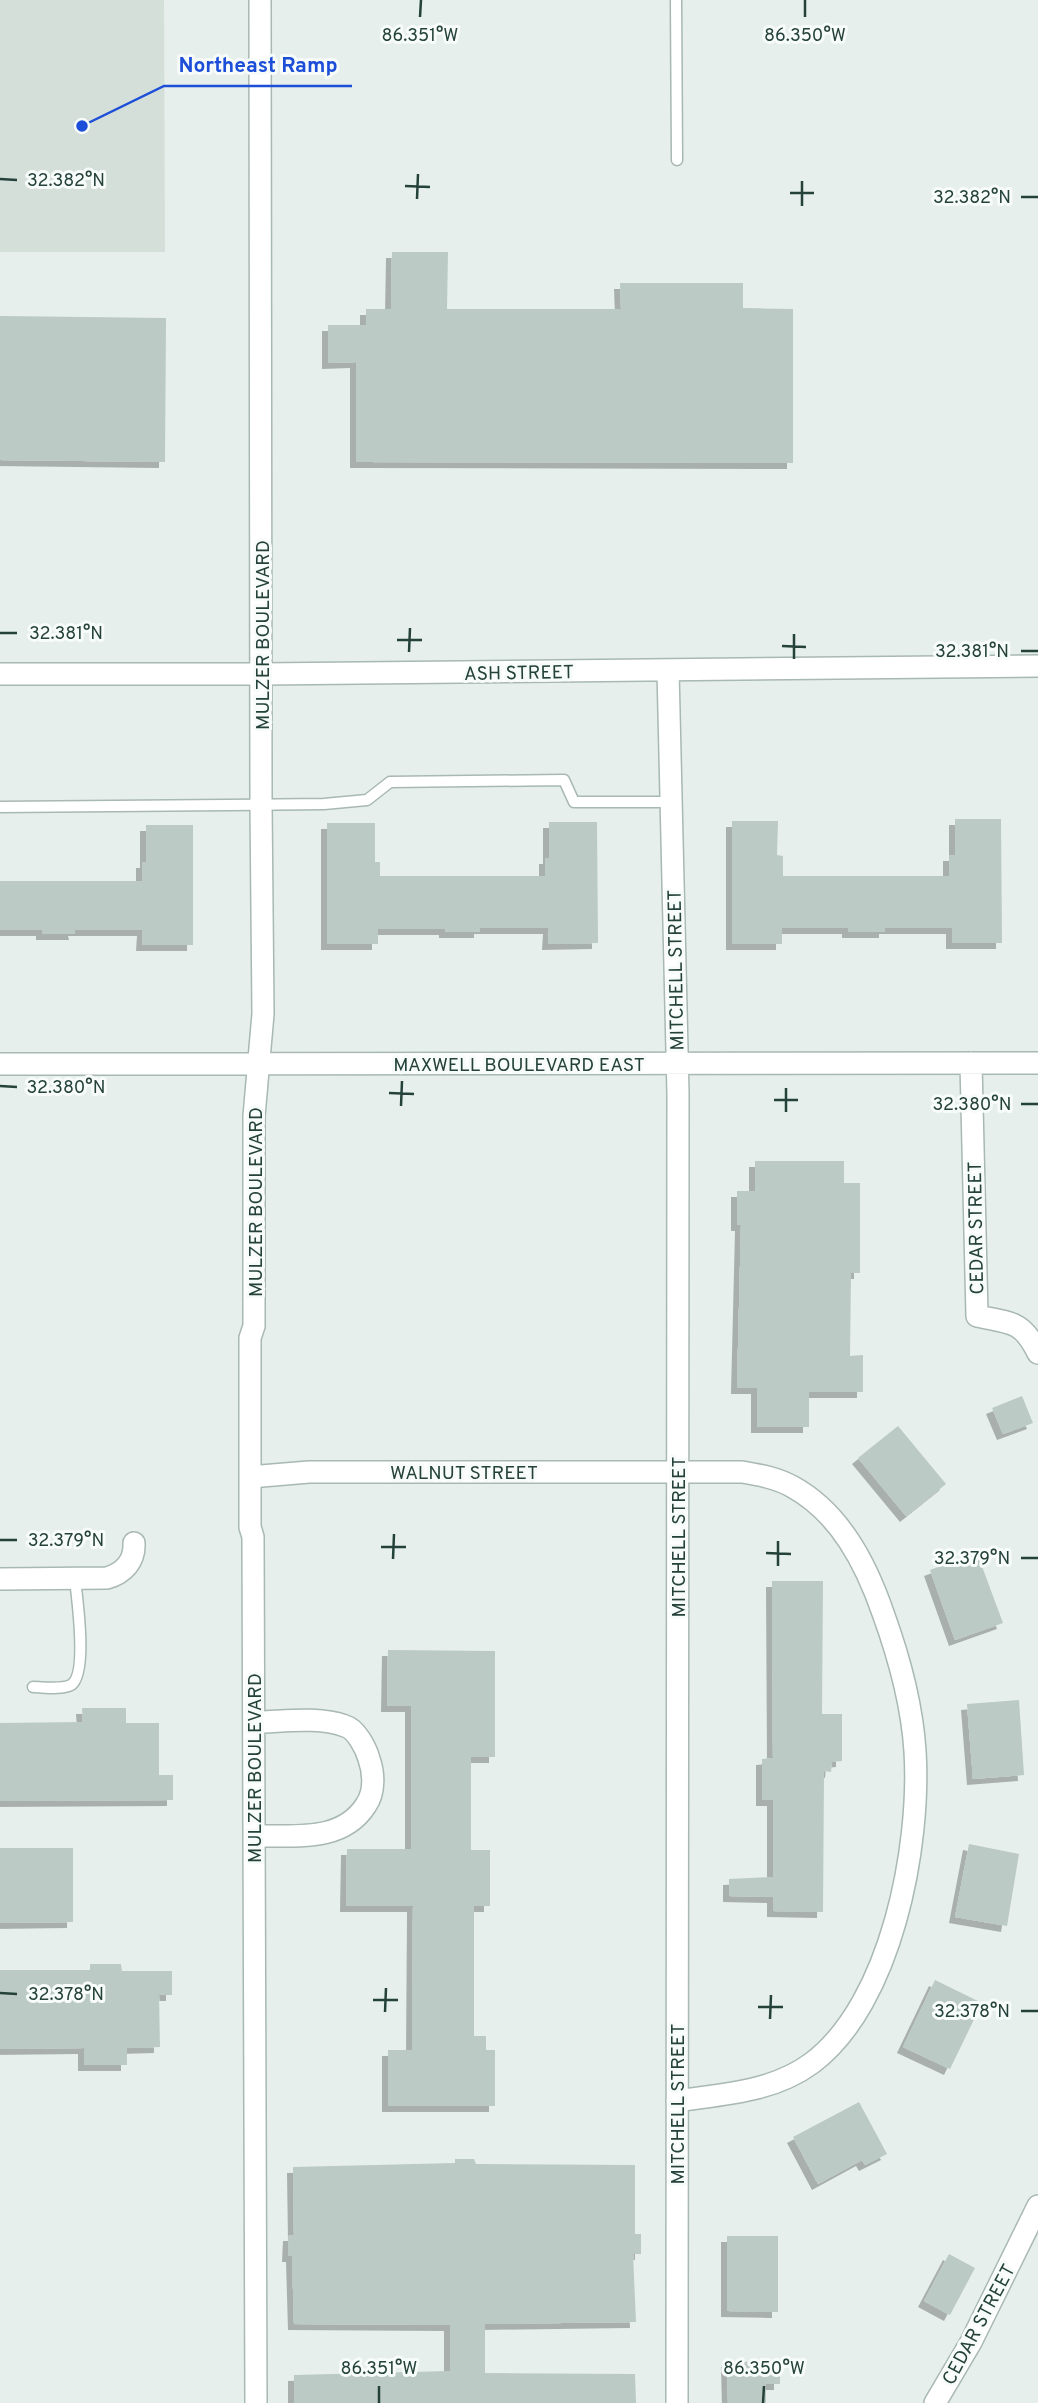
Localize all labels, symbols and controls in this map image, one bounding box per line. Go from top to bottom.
text: 86.351°W [381,25,459,48]
text: 86.350°W [764,25,846,48]
callout: Northeast Ramp [164,44,352,86]
text: Northeast Ramp [178,53,338,80]
text: 32.382°N [27,170,105,193]
text: 32.382°N [933,187,1011,210]
street label: MULZER BOULEVARD [252,540,276,730]
text: 32.381°N [29,623,103,646]
text: 32.381°N [935,641,1009,664]
street label: ASH STREET [464,661,574,687]
street label: MITCHELL STREET [664,889,690,1051]
street label: MAXWELL BOULEVARD EAST [393,1054,645,1078]
text: 32.380°N [27,1077,105,1100]
text: 32.380°N [933,1094,1011,1117]
street label: MULZER BOULEVARD [245,1107,269,1297]
street label: CEDAR STREET [964,1161,990,1295]
street label: MITCHELL STREET [668,1456,692,1618]
street label: WALNUT STREET [390,1462,538,1486]
text: 32.379°N [28,1530,104,1553]
text: 32.379°N [934,1548,1010,1571]
street label: MULZER BOULEVARD [244,1673,268,1863]
text: 32.378°N [28,1984,104,2007]
text: 32.378°N [934,2001,1010,2024]
street label: MITCHELL STREET [667,2023,691,2185]
street label: CEDAR STREET [938,2260,1022,2389]
text: 86.351°W [340,2358,418,2381]
text: 86.350°W [723,2358,805,2381]

